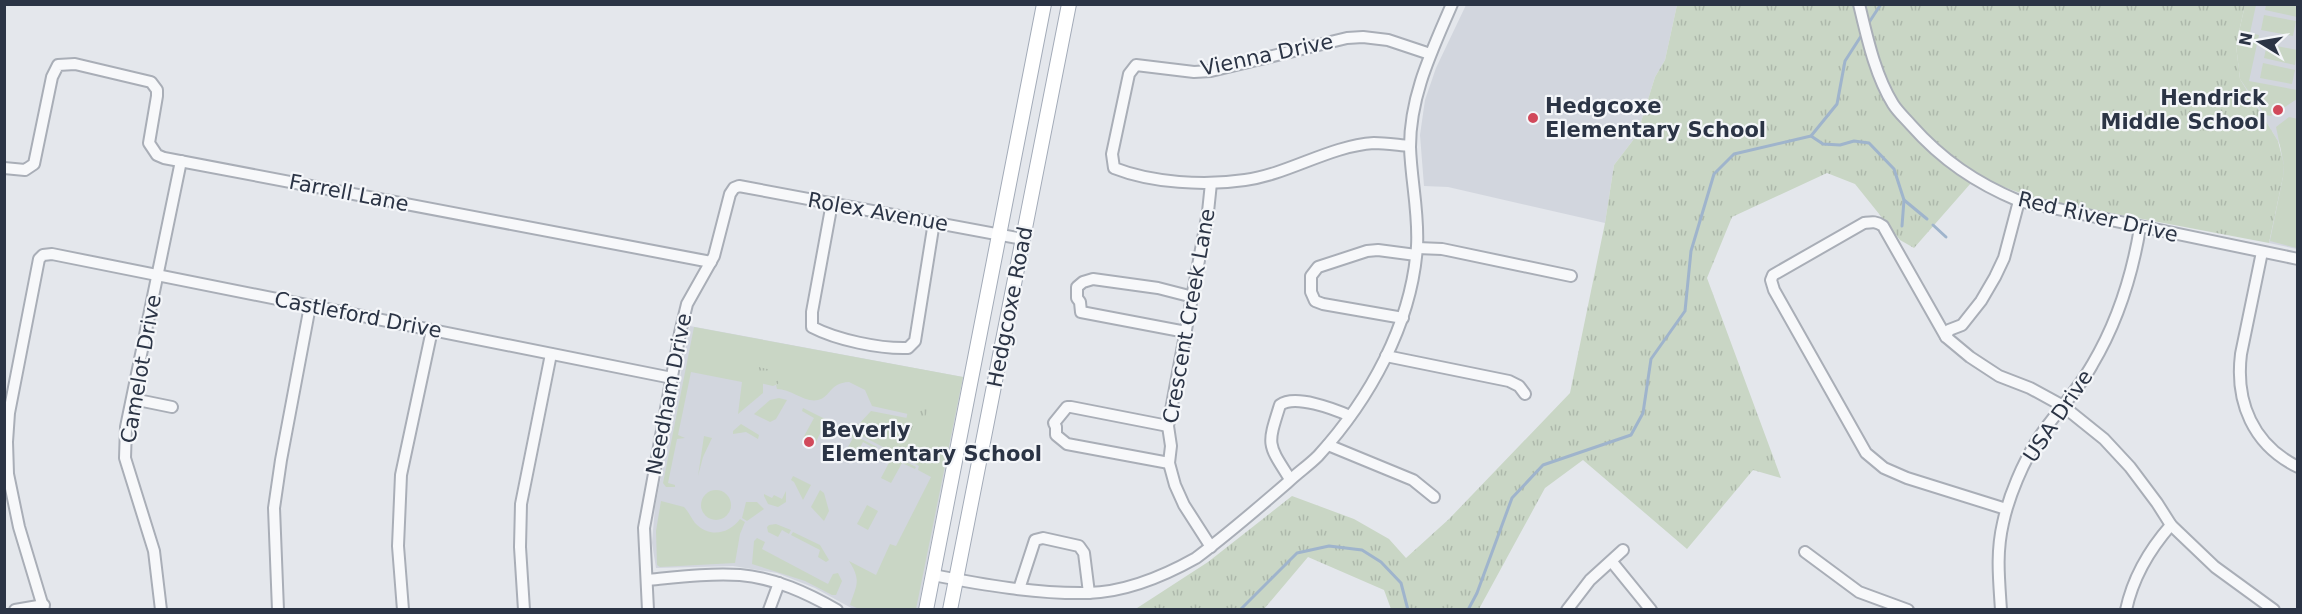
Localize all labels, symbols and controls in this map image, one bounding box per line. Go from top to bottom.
north arrow [2230,12,2290,72]
street label: Vienna Drive [1199,29,1335,81]
text: N [2235,31,2256,48]
place label: Hendrick Middle School [2101,86,2267,134]
place label: Hedgcoxe Elementary School [1545,94,1766,142]
marker: Hendrick Middle School [2271,103,2285,117]
marker: Hedgcoxe Elementary School [1526,111,1540,125]
street label: Farrell Lane [287,170,411,216]
street label: Red River Drive [2016,187,2180,247]
street label: Rolex Avenue [806,188,950,236]
street label: Crescent Creek Lane [1158,207,1220,425]
street label: Hedgcoxe Road [983,225,1037,389]
street label: Castleford Drive [272,287,444,343]
street label: Camelot Drive [116,293,166,445]
street label: Needham Drive [642,311,696,477]
street label: USA Drive [2018,365,2098,467]
place label: Beverly Elementary School [821,418,1042,466]
marker: Beverly Elementary School [802,435,816,449]

